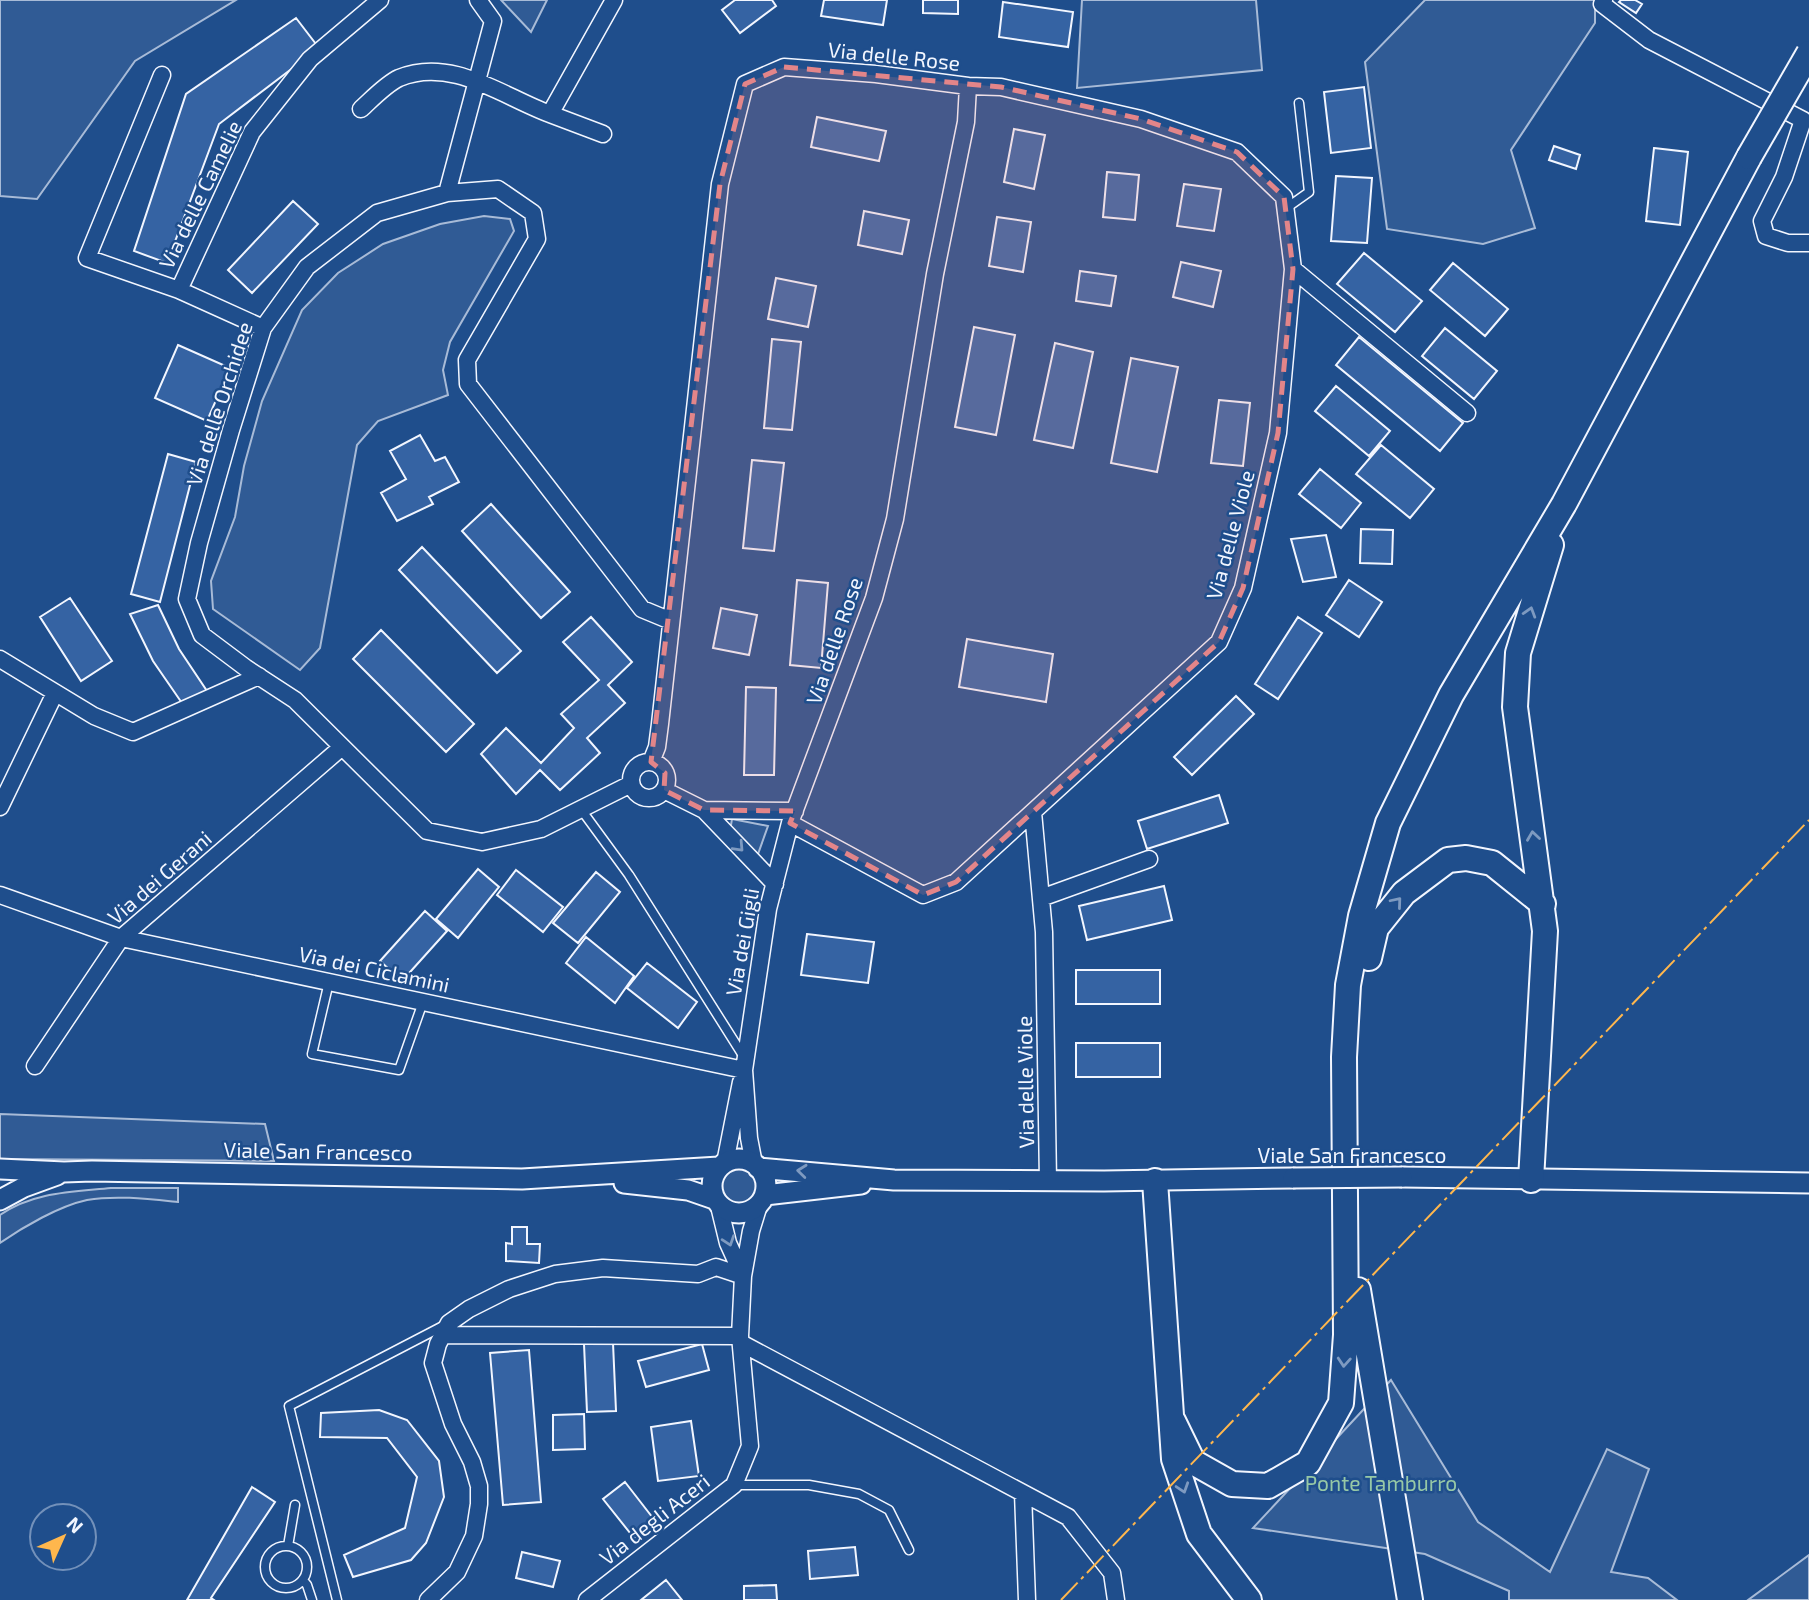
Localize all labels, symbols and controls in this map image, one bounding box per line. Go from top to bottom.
street label: Via delle Rose [827,36,961,75]
street label: Via delle Camelie [153,116,246,273]
street label: Via delle Orchidee [180,319,257,488]
street label: Via delle Viole [1200,467,1259,602]
street label: Via delle Rose [800,574,867,707]
one-way arrow [1522,606,1537,618]
street label: Via dei Gerani [102,825,216,929]
one-way arrow [1526,830,1541,842]
one-way arrow [731,839,744,852]
street label: Via dei Gigli [720,886,763,998]
one-way arrow [1389,897,1401,910]
street label: Via dei Ciclamini [297,940,452,997]
street label: Via delle Viole [1011,1015,1038,1149]
street label: Viale San Francesco [223,1136,413,1165]
street label: Viale San Francesco [1257,1142,1447,1167]
one-way arrow [796,1164,807,1179]
one-way arrow [721,1235,735,1247]
one-way arrow [1337,1357,1352,1368]
street label: Via degli Aceri [594,1468,714,1570]
park label: Ponte Tamburro [1305,1470,1457,1495]
one-way arrow [1175,1481,1190,1493]
north arrow [28,1502,98,1572]
text: N [62,1512,88,1538]

